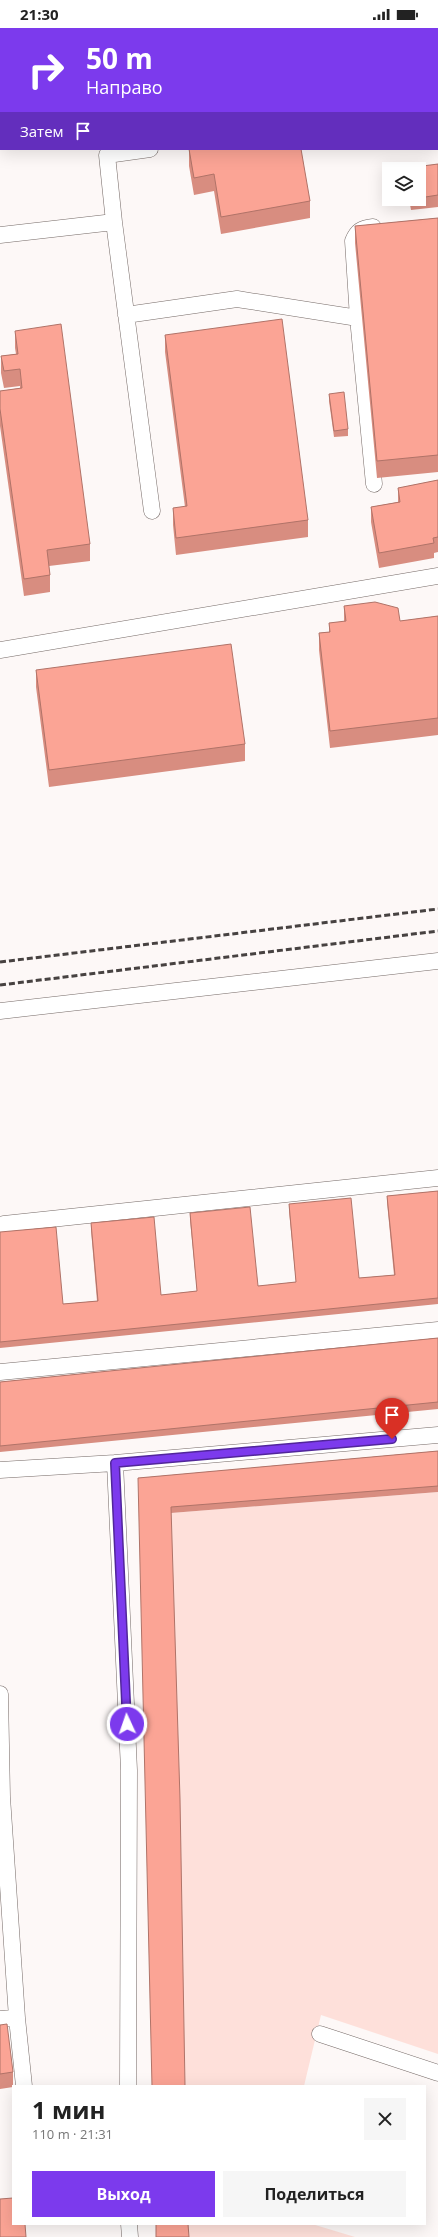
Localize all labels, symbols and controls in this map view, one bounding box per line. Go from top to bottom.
text: 21:30 [20,4,59,24]
text: 50 m [86,39,153,77]
icon: right [20,44,72,96]
text: Направо [86,75,163,99]
icon: arrive [72,120,94,142]
text: Затем [20,121,64,141]
map controls [382,162,426,206]
button: layers [382,162,426,206]
pin [375,1398,409,1439]
icon: arrive [381,1404,403,1426]
position arrow [106,1703,148,1745]
text: 1 мин [32,2093,105,2126]
button: close [364,2098,406,2140]
text: 110 m · 21:31 [32,2125,113,2143]
button: Выход [32,2171,215,2217]
button: Поделиться [223,2171,406,2217]

